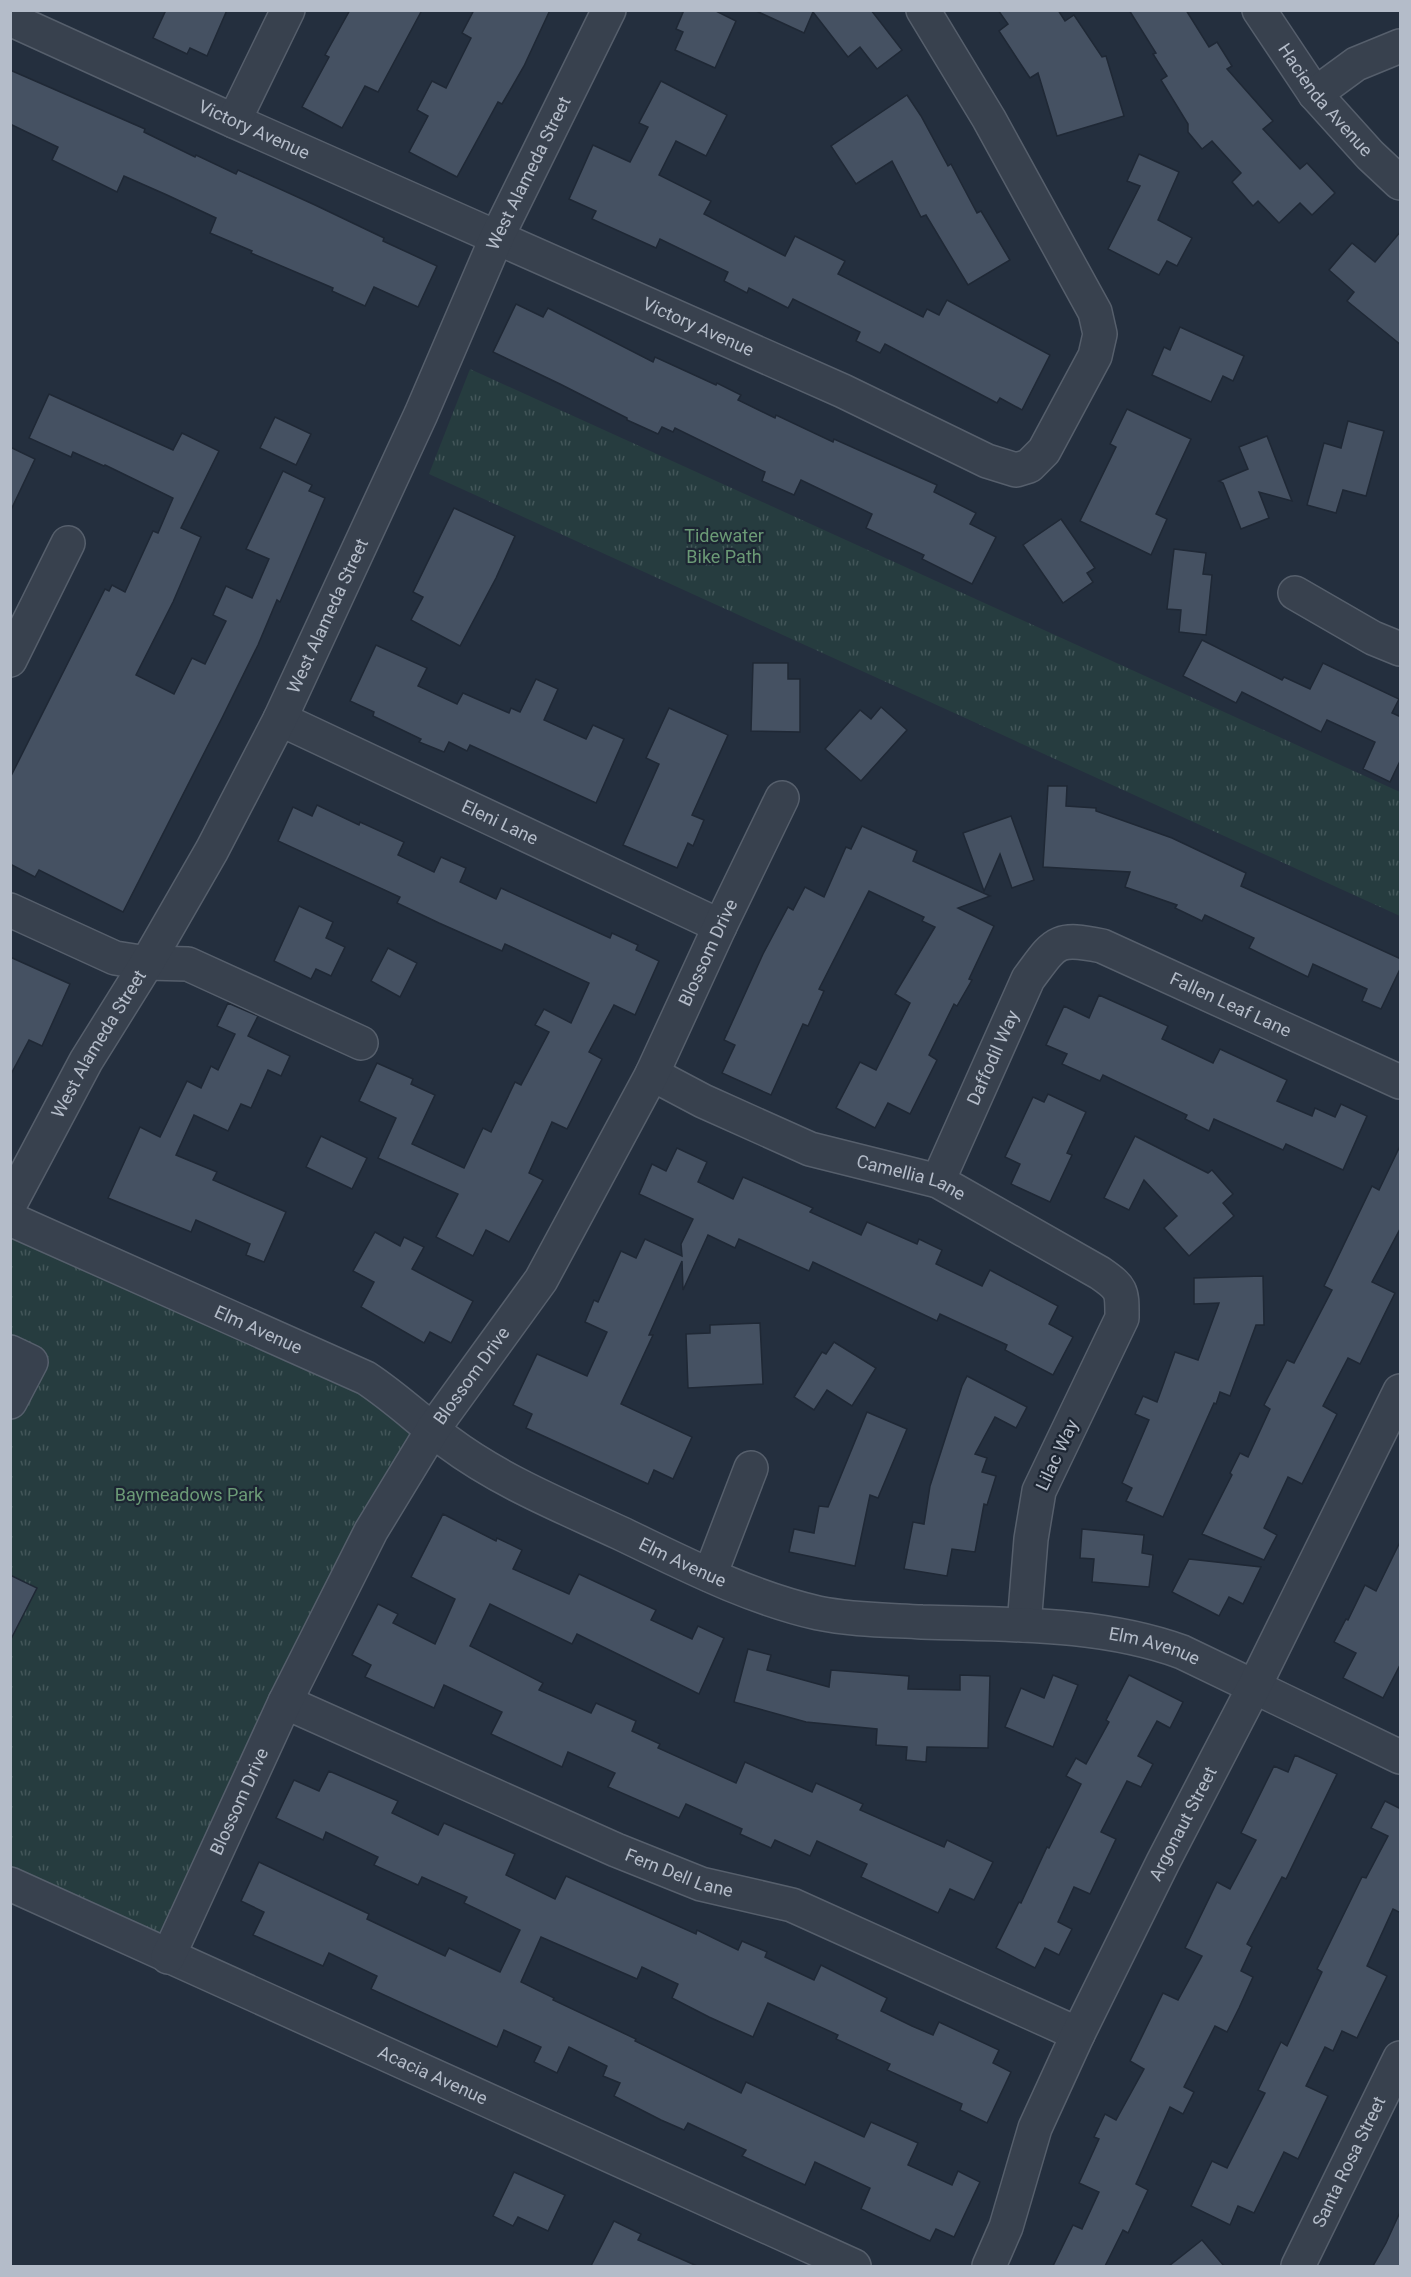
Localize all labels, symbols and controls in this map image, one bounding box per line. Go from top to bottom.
street label: Hacienda Avenue [1274,39,1377,161]
street label: West Alameda Street [482,93,575,253]
street label: Victory Avenue [195,95,313,163]
street label: Victory Avenue [640,293,757,360]
park label: Tidewater Bike Path [684,525,764,567]
street label: West Alameda Street [282,535,372,696]
street label: Eleni Lane [459,795,542,849]
street label: Blossom Drive [674,896,741,1009]
street label: West Alameda Street [47,966,150,1121]
street label: Fallen Leaf Lane [1167,968,1295,1041]
street label: Daffodil Way [962,1006,1023,1108]
street label: Camellia Lane [855,1150,969,1204]
street label: Elm Avenue [211,1301,306,1358]
street label: Blossom Drive [429,1323,514,1428]
street label: Lilac Way [1031,1415,1082,1494]
park label: Baymeadows Park [115,1484,264,1505]
street label: Elm Avenue [636,1533,729,1591]
street label: Elm Avenue [1107,1623,1203,1669]
street label: Blossom Drive [205,1745,272,1858]
street label: Argonaut Street [1144,1763,1221,1884]
street label: Fern Dell Lane [622,1844,735,1901]
street label: Acacia Avenue [375,2041,491,2109]
street label: Santa Rosa Street [1308,2093,1390,2230]

